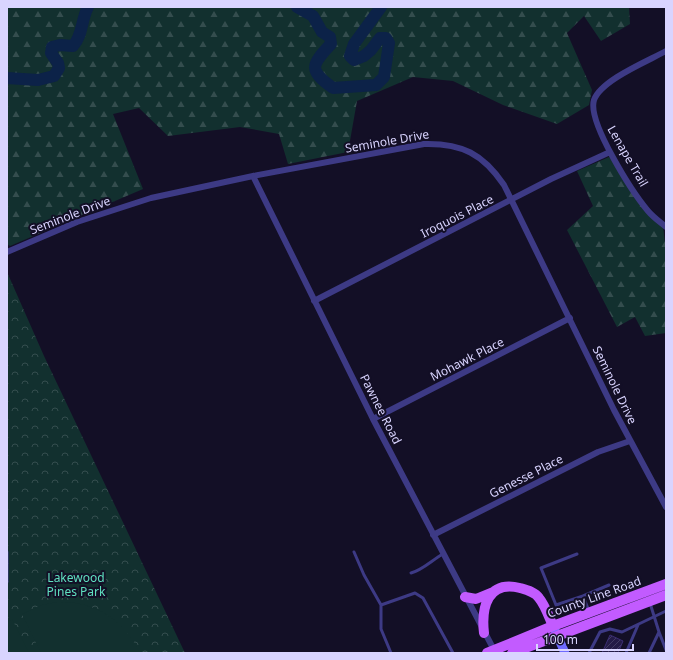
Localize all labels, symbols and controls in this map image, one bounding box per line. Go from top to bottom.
street label: Lenape Trail [604,122,652,190]
street label: Seminole Drive [344,125,431,157]
street label: Iroquois Place [418,190,497,242]
street label: Seminole Drive [27,192,113,238]
street label: Mohawk Place [427,333,507,385]
street label: Seminole Drive [589,343,641,427]
street label: Pawnee Road [356,371,406,447]
street label: Genesse Place [486,450,566,502]
park label: Lakewood Pines Park [47,569,106,600]
street label: County Line Road [545,572,643,622]
scale bar [537,626,633,652]
text: 100 m [543,631,578,648]

